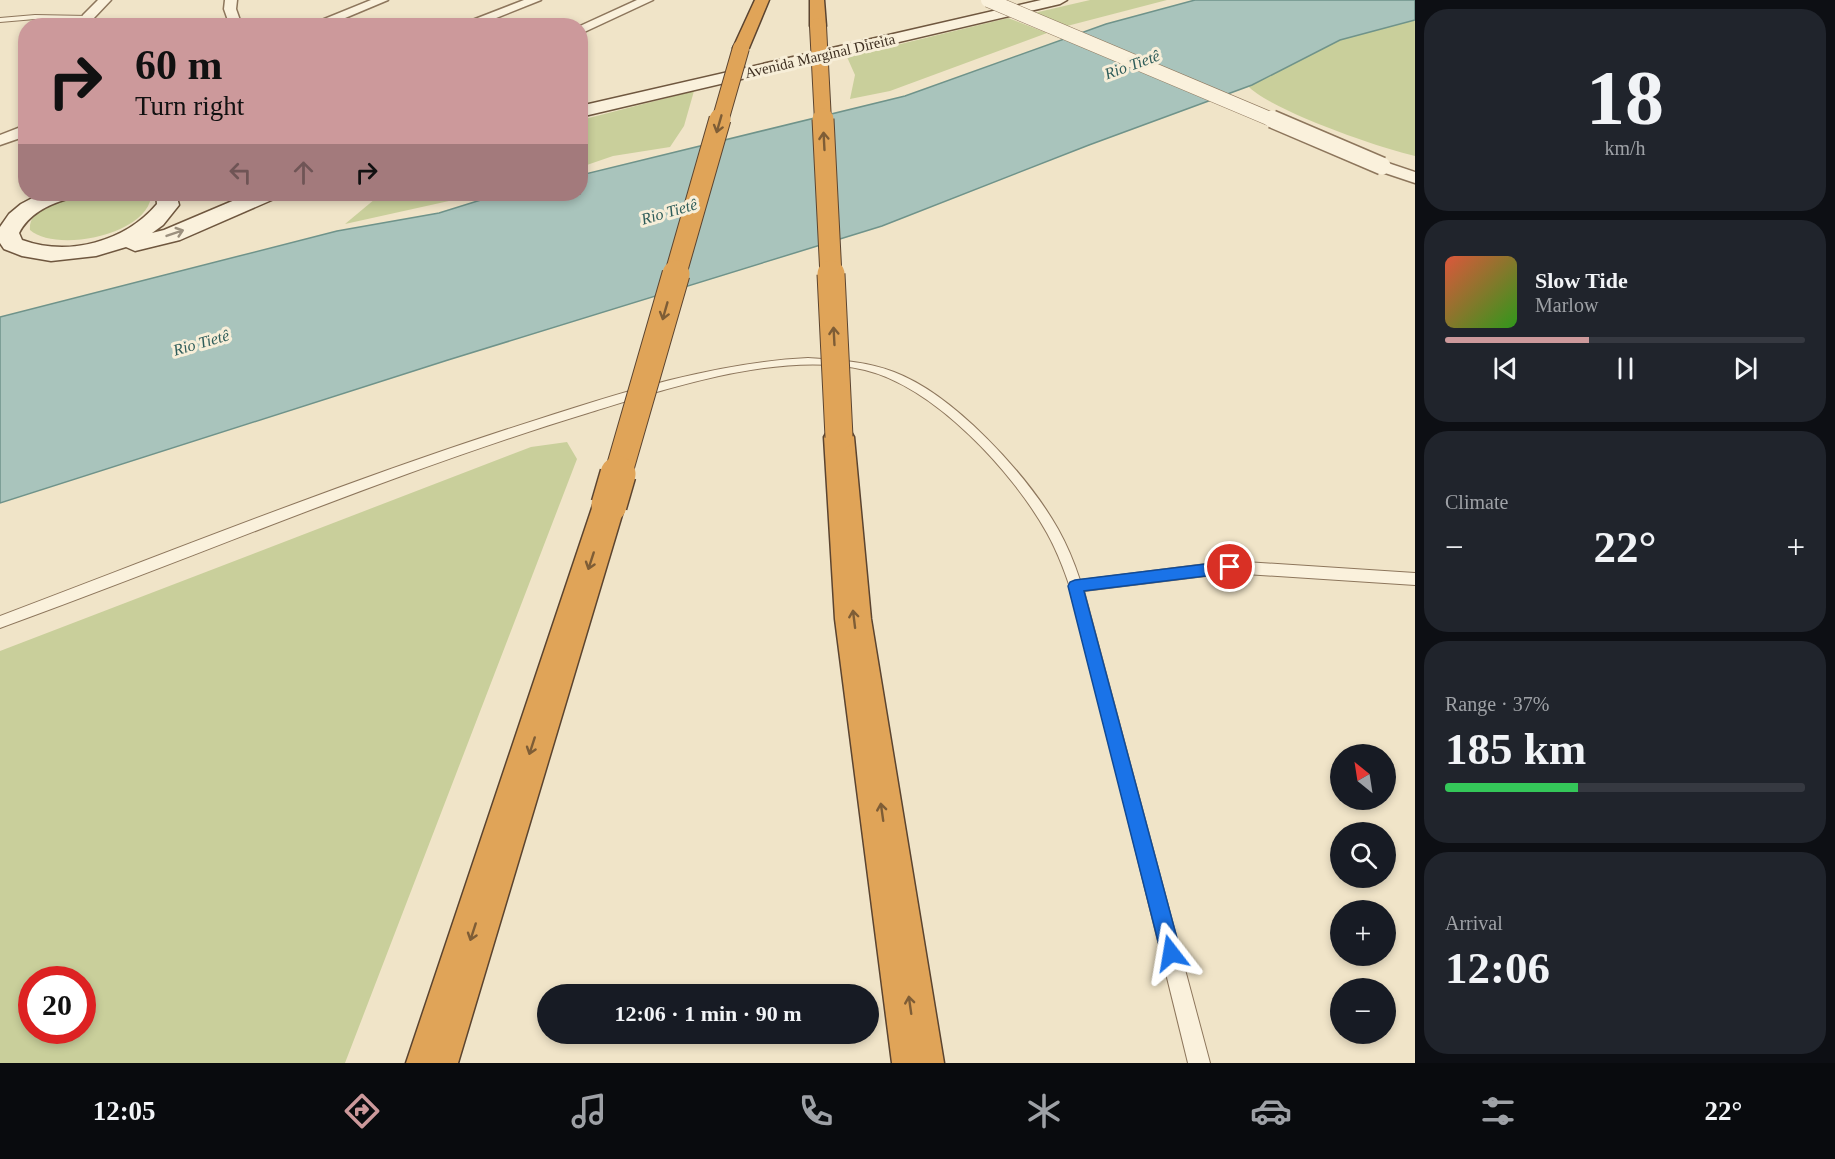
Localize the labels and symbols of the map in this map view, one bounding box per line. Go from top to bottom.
street label: Avenida Marginal Direita [743,31,897,81]
water label: Rio Tietê [1101,46,1163,83]
one-way arrow [713,114,724,133]
one-way arrow [819,132,830,152]
water label: Rio Tietê [638,195,700,228]
one-way arrow [165,226,184,237]
one-way arrow [659,301,670,320]
water label: Rio Tietê [170,326,232,359]
one-way arrow [828,327,839,347]
pin [1204,541,1255,592]
one-way arrow [585,551,596,570]
one-way arrow [848,610,859,630]
one-way arrow [526,736,537,755]
north arrow [1330,744,1396,810]
one-way arrow [876,803,887,823]
position arrow [1139,921,1203,985]
one-way arrow [467,922,478,941]
speed limit sign: 20 [18,966,96,1044]
one-way arrow [905,996,916,1015]

